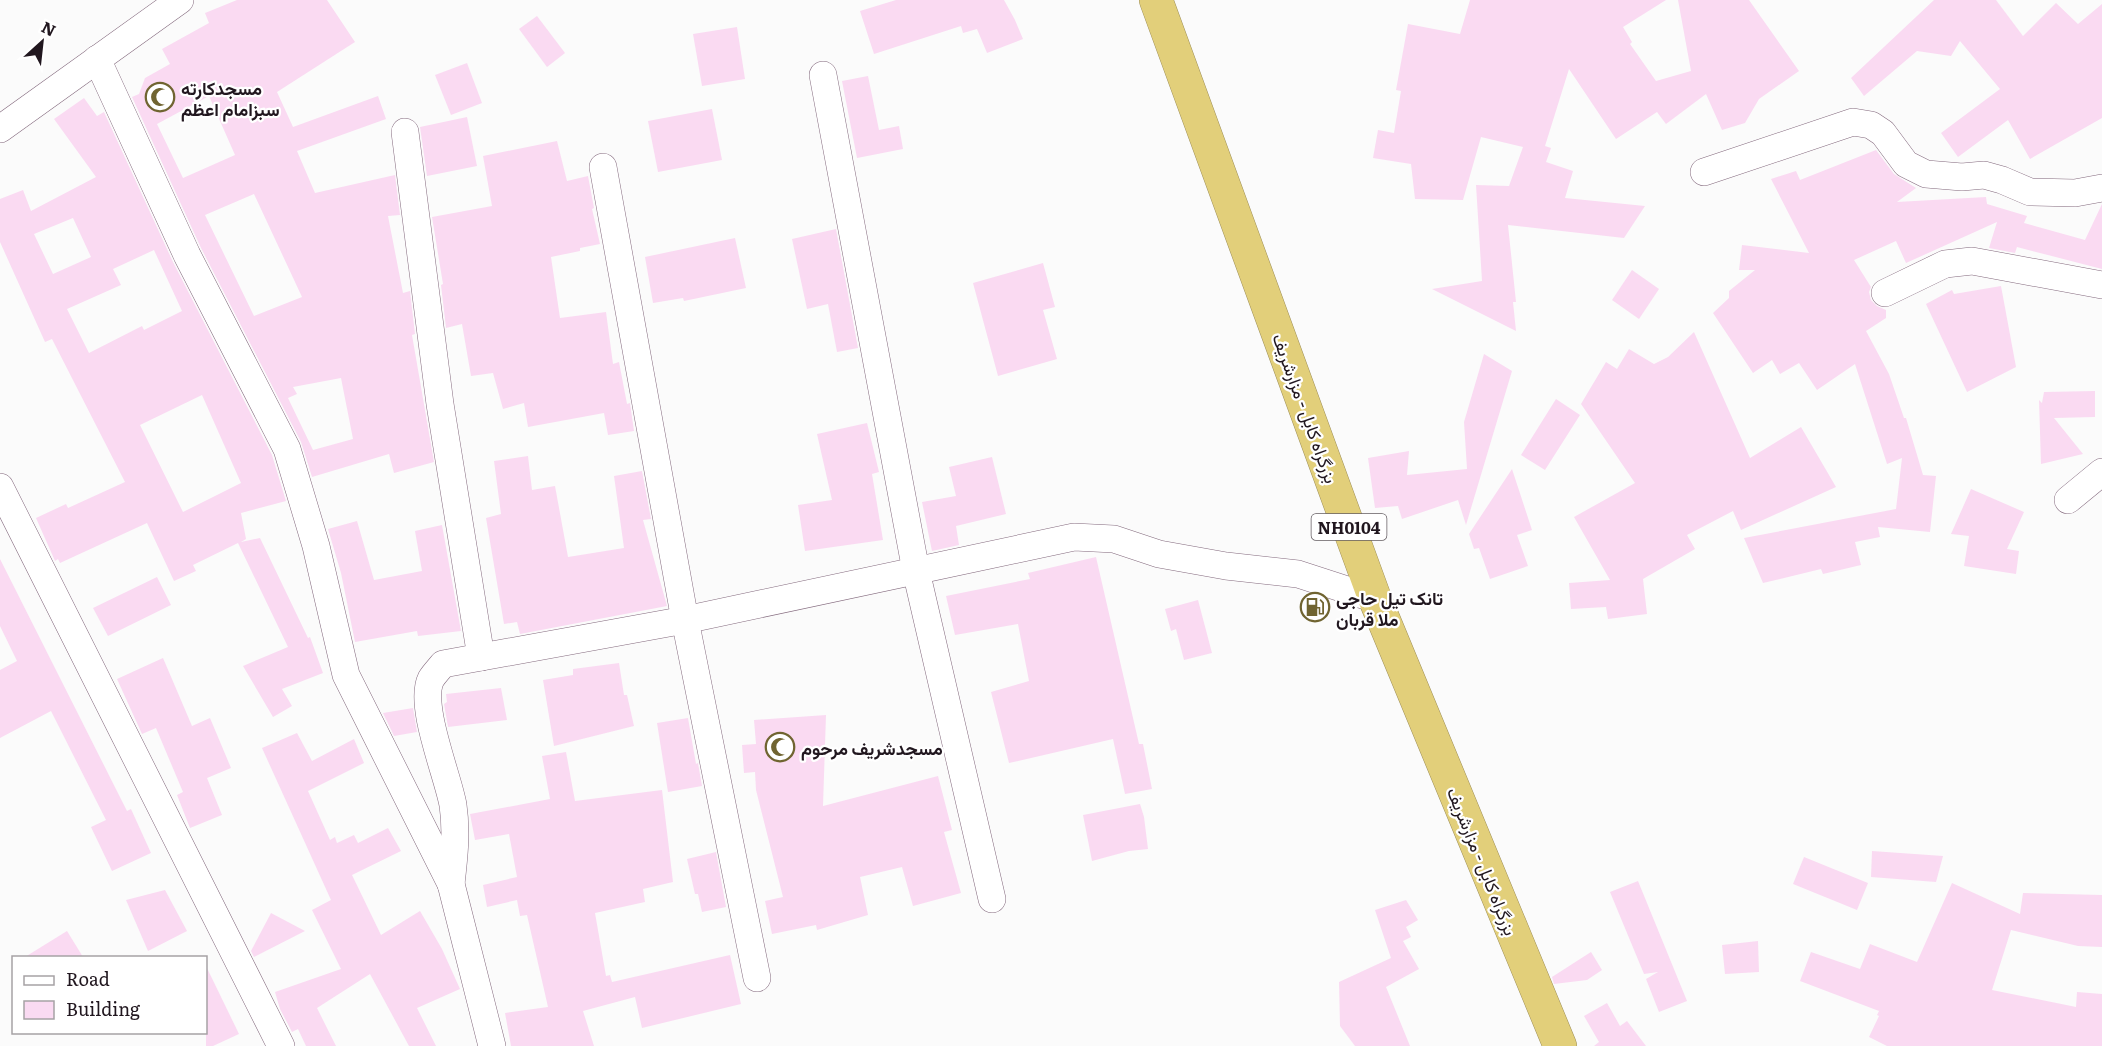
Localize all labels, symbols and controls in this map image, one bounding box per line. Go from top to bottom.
north arrow [12,12,72,72]
text: N [38,14,61,41]
place label: مسجدکارته سبزامام اعظم [181,74,280,122]
mosque icon: مسجدکارته سبزامام اعظم [144,81,176,113]
street label: بزرگراه کابل - مزارشریف [1266,329,1346,487]
road number: NH0104 [1312,514,1386,540]
place label: تانک تیل حاجی ملا قربان [1336,584,1443,632]
fuel station icon: تانک تیل حاجی ملا قربان [1299,591,1331,623]
mosque icon: مسجدشریف مرحوم [764,731,796,763]
place label: مسجدشریف مرحوم [801,734,943,761]
street label: بزرگراه کابل - مزارشریف [1441,783,1525,939]
legend [12,956,207,1034]
text: Road [66,965,110,992]
text: Building [66,995,141,1022]

